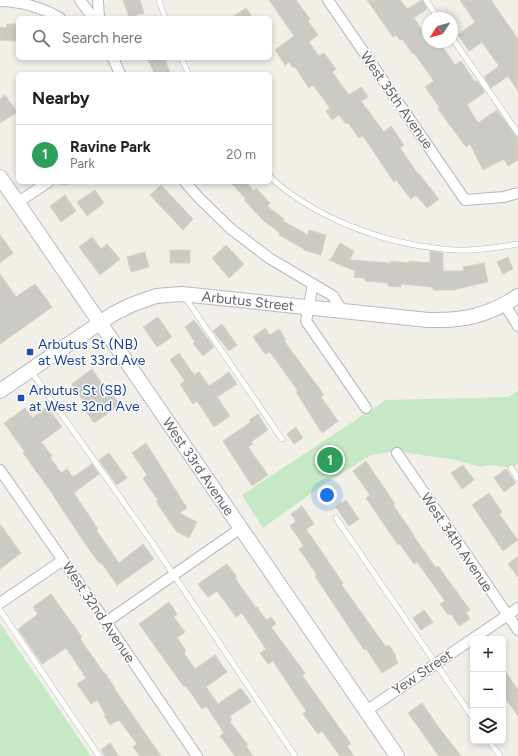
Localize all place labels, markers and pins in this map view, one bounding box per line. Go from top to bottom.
place label: Arbutus St (NB) at West 33rd Ave [38,336,146,369]
marker: Arbutus St (NB) at West 33rd Ave [25,347,35,357]
place label: Arbutus St (SB) at West 32nd Ave [29,382,140,415]
marker: Arbutus St (SB) at West 32nd Ave [16,393,26,403]
pin: 1 [317,445,343,475]

